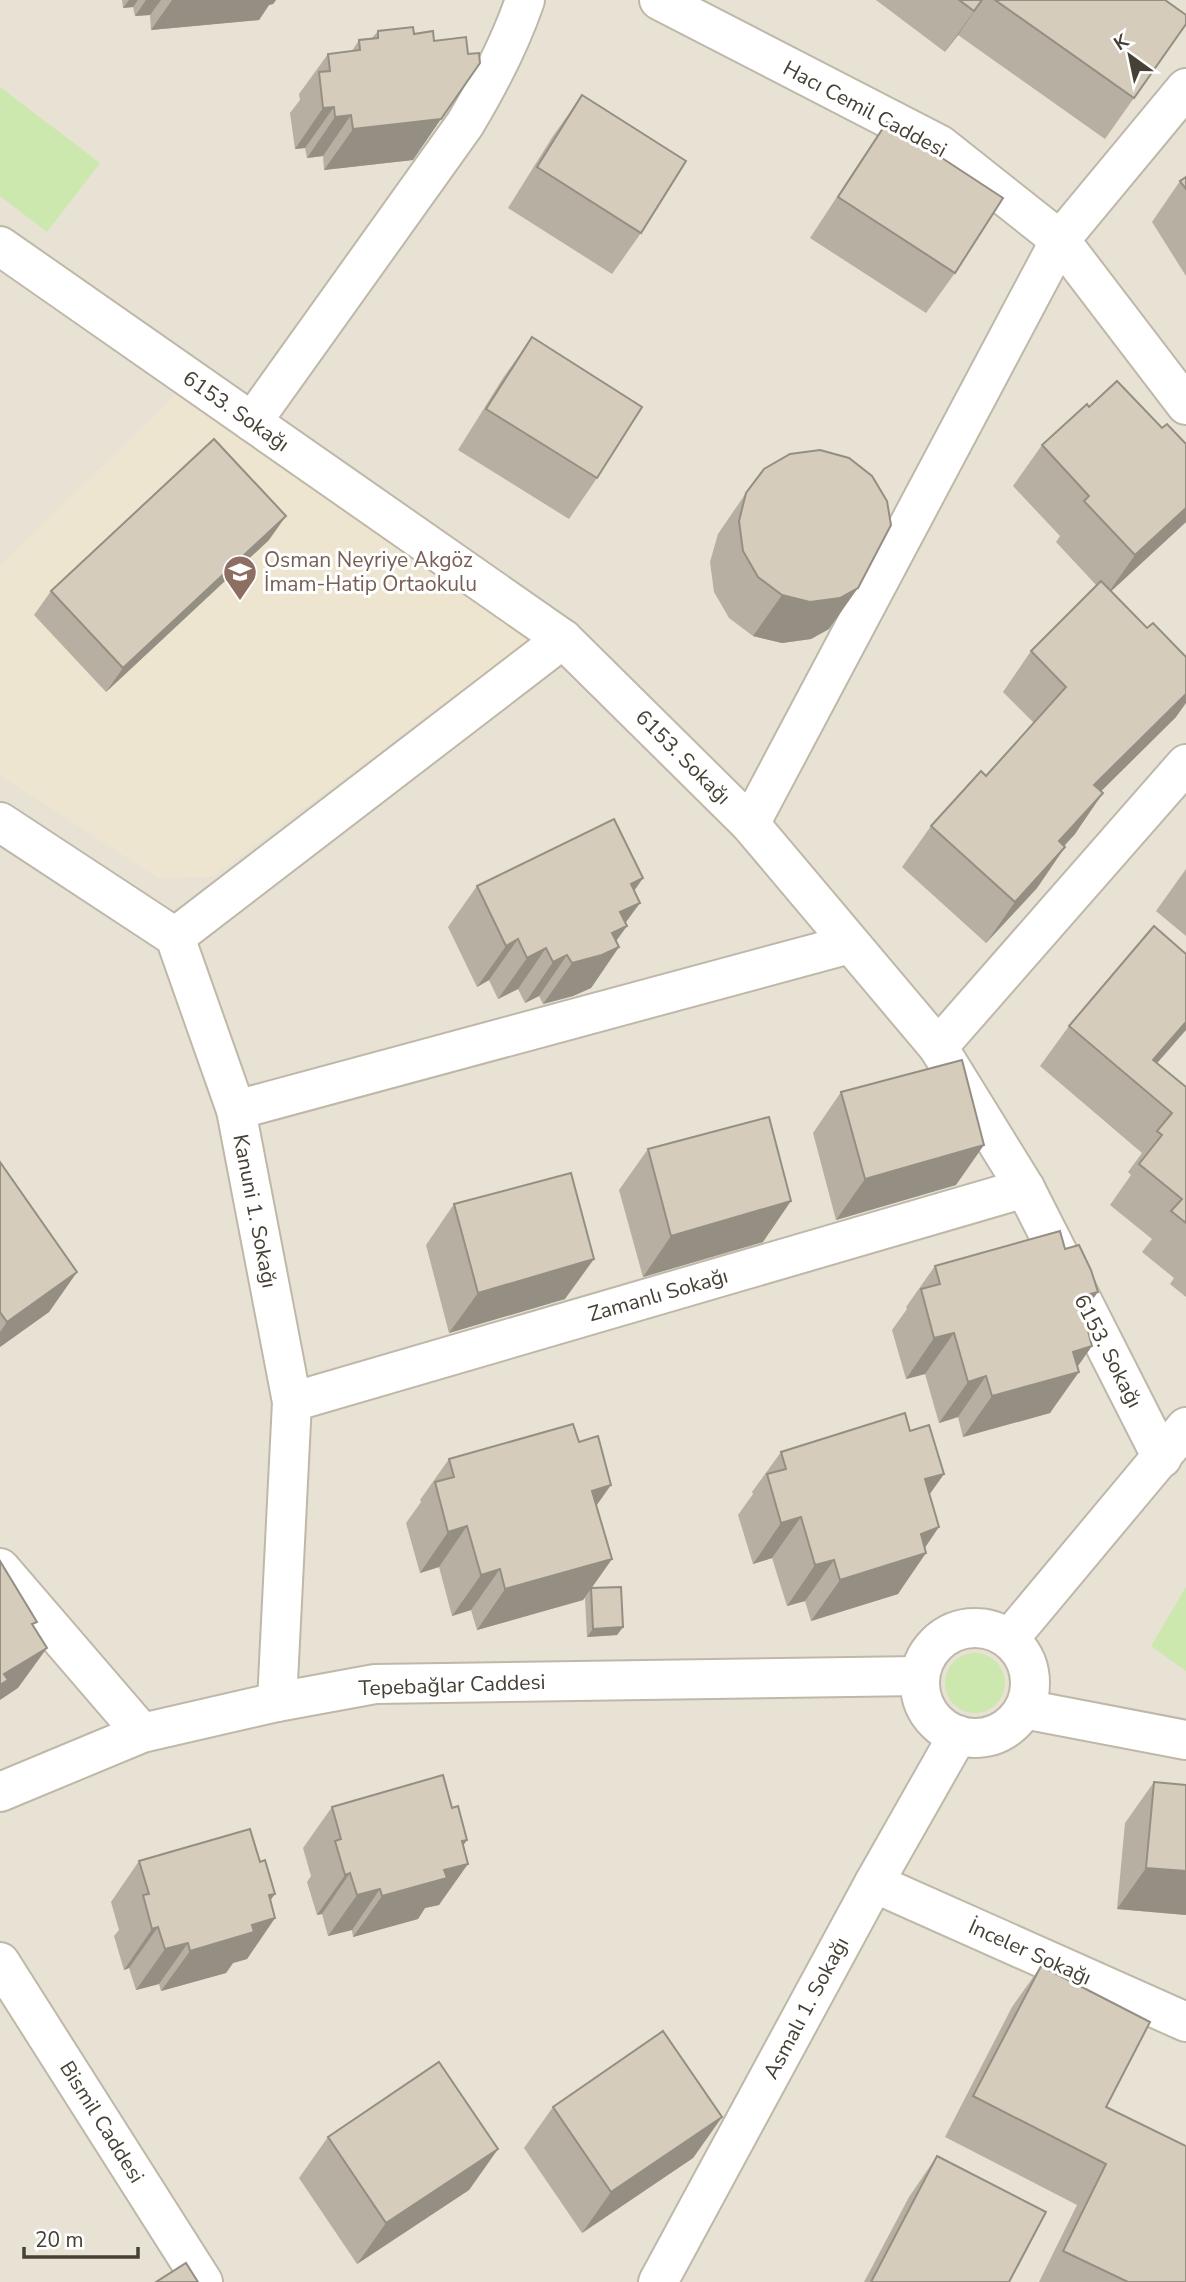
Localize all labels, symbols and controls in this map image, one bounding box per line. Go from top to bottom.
north arrow [1095,21,1165,91]
text: K [1109,27,1135,57]
street label: Hacı Cemil Caddesi [778,54,952,164]
street label: 6153. Sokağı [177,364,295,458]
place label: Osman Neyriye Akgöz İmam-Hatip Ortaokulu [264,546,477,598]
school or university icon: Osman Neyriye Akgöz İmam-Hatip Ortaokulu [221,553,259,602]
street label: 6153. Sokağı [629,703,737,811]
street label: Kanuni 1. Sokağı [226,1132,284,1290]
street label: Zamanlı Sokağı [585,1262,731,1328]
street label: 6153. Sokağı [1067,1289,1149,1413]
street label: Tepebağlar Caddesi [358,1668,546,1702]
street label: İnceler Sokağı [964,1912,1096,1992]
street label: Asmalı 1. Sokağı [757,1932,855,2084]
street label: Bismil Caddesi [53,2056,151,2188]
scale bar [24,2216,138,2260]
text: 20 m [35,2226,84,2254]

